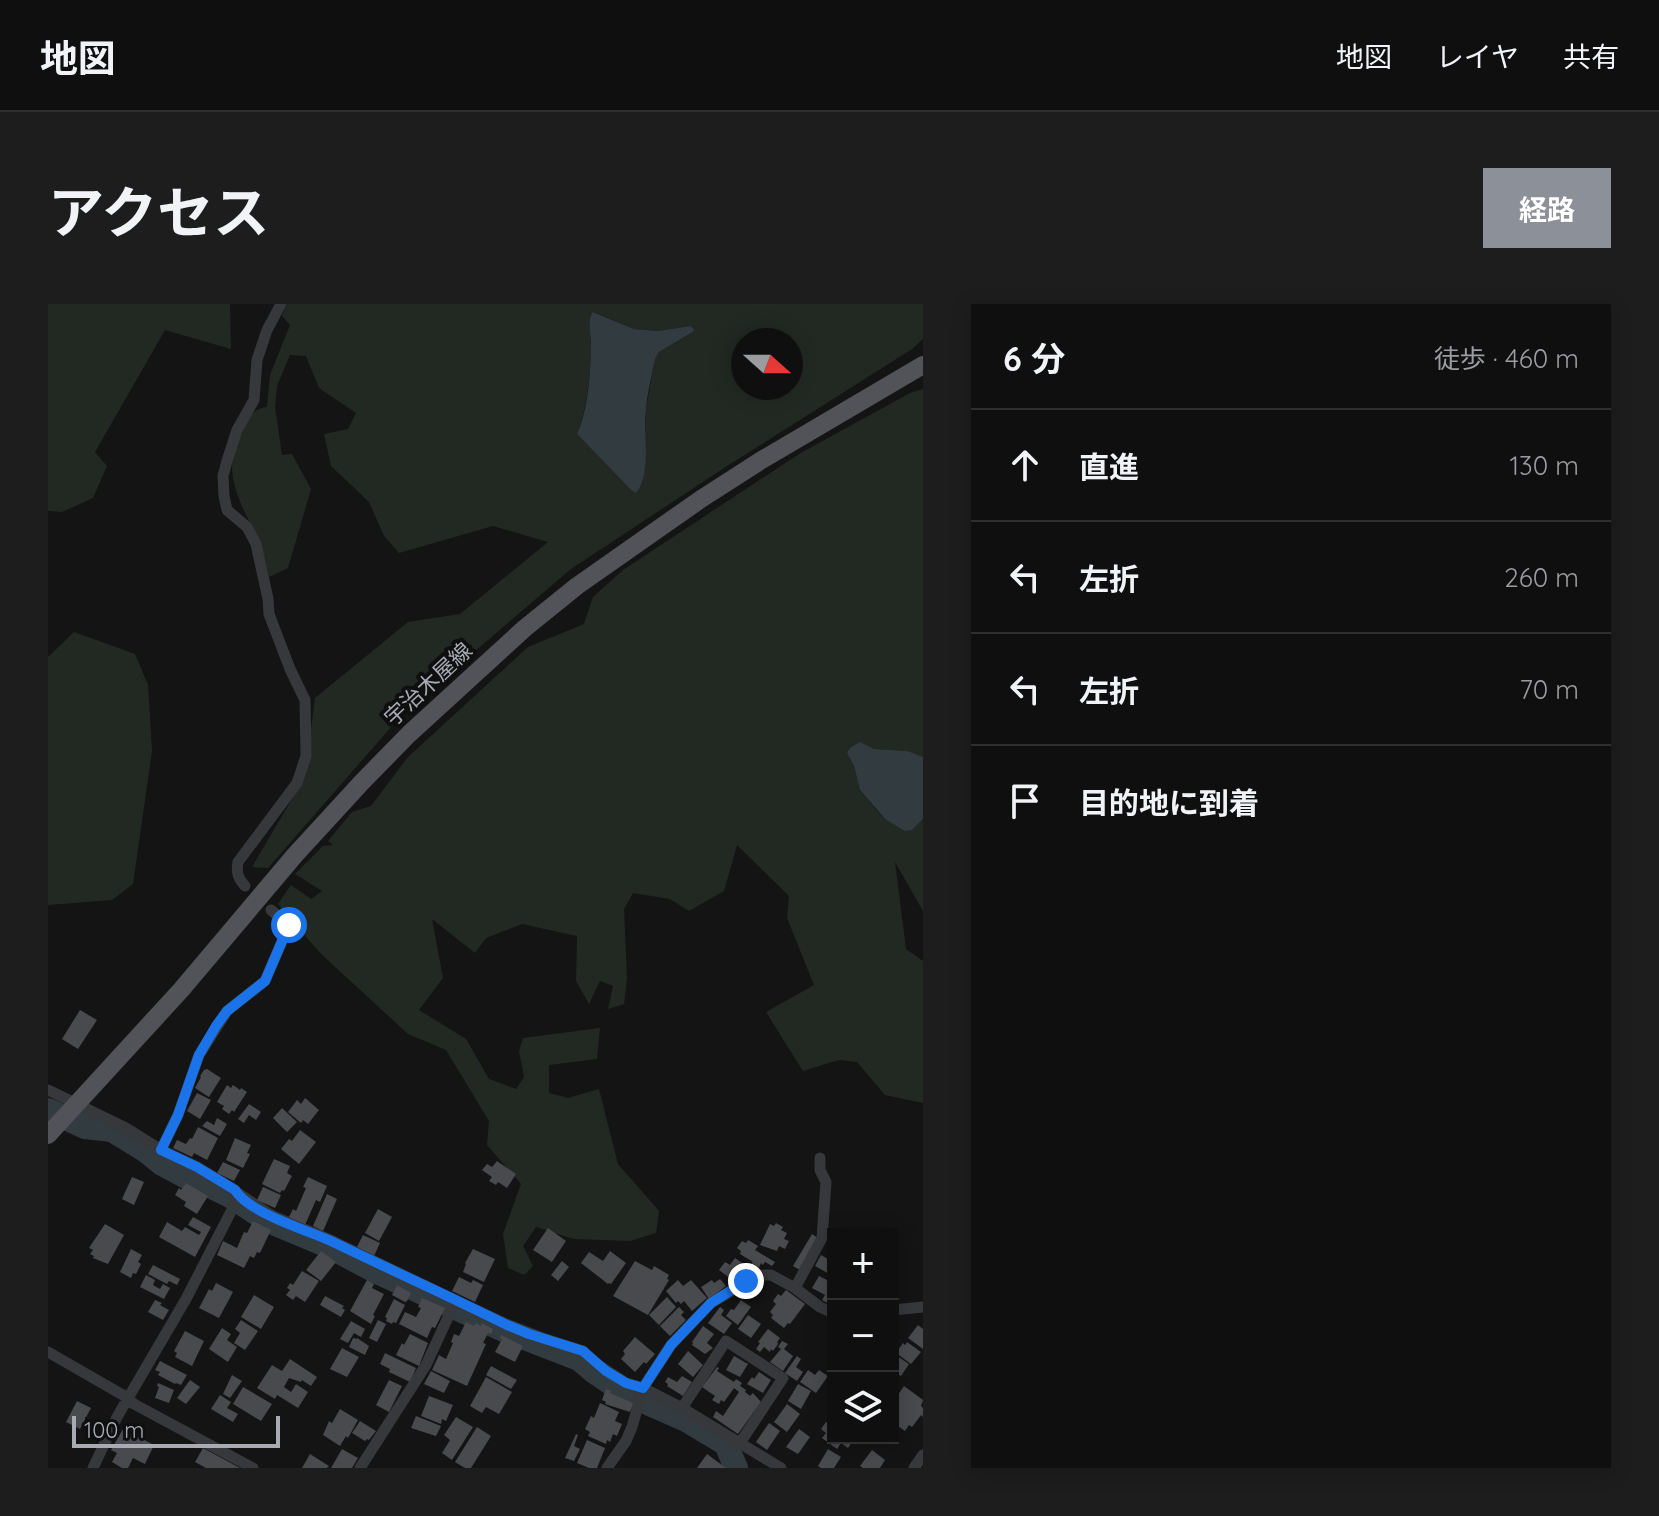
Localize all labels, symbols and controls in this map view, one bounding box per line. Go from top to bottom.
text: 地図 [40,34,116,82]
text: 地図 [1336,39,1392,74]
text: レイヤ [1436,39,1519,74]
text: 共有 [1563,39,1619,74]
button: 経路 [1483,168,1611,248]
text: アクセス [48,177,269,247]
north arrow [731,328,803,400]
text: 6 分 [1003,337,1065,380]
text: 徒歩 · 460 m [1434,342,1579,375]
icon: ahead [1003,443,1047,487]
text: 直進 [1079,448,1139,486]
text: 130 m [1509,449,1579,482]
icon: left [1003,555,1047,599]
text: 左折 [1079,560,1139,598]
text: 260 m [1504,561,1579,594]
street label: 宇治木屋線 [378,636,478,732]
icon: left [1003,667,1047,711]
text: 左折 [1079,672,1139,710]
text: 70 m [1519,673,1579,706]
icon: arrive [1003,779,1047,823]
text: 目的地に到着 [1079,784,1259,822]
route start [271,907,307,943]
map controls [827,1228,899,1444]
button: + [827,1228,899,1300]
route end [728,1263,764,1299]
button: − [827,1300,899,1372]
button: layers [827,1372,899,1444]
scale bar [72,1412,280,1448]
text: 100 m [84,1416,144,1444]

